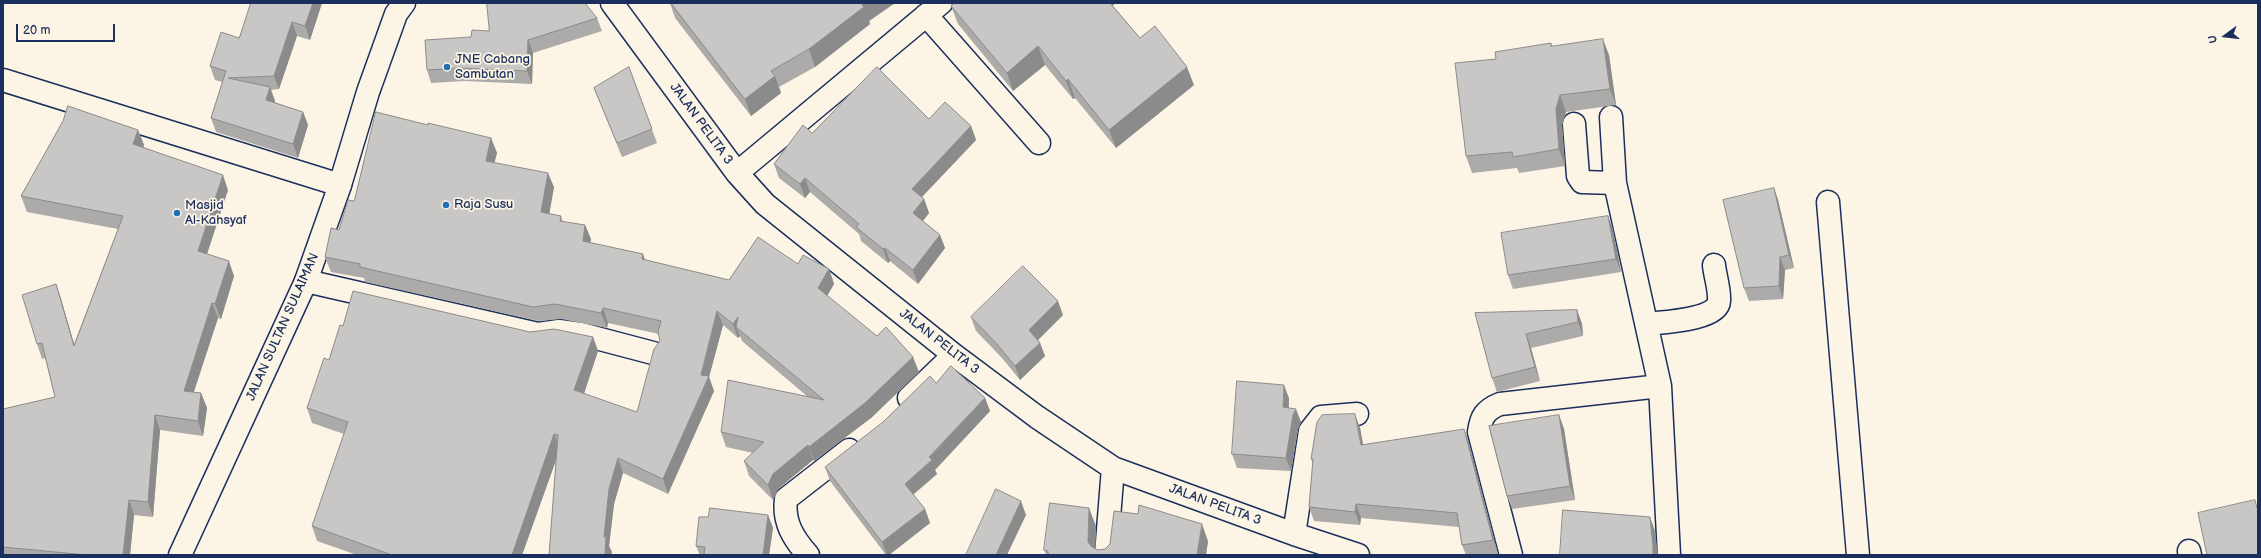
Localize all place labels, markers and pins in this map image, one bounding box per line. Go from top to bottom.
place label: JNE Cabang Sambutan [455,52,530,83]
marker: JNE Cabang Sambutan [442,62,452,72]
place label: Raja Susu [454,197,513,213]
place label: Masjid Al-Kahsyaf [185,198,247,229]
marker: Raja Susu [441,200,451,210]
marker: Masjid Al-Kahsyaf [172,208,182,218]

